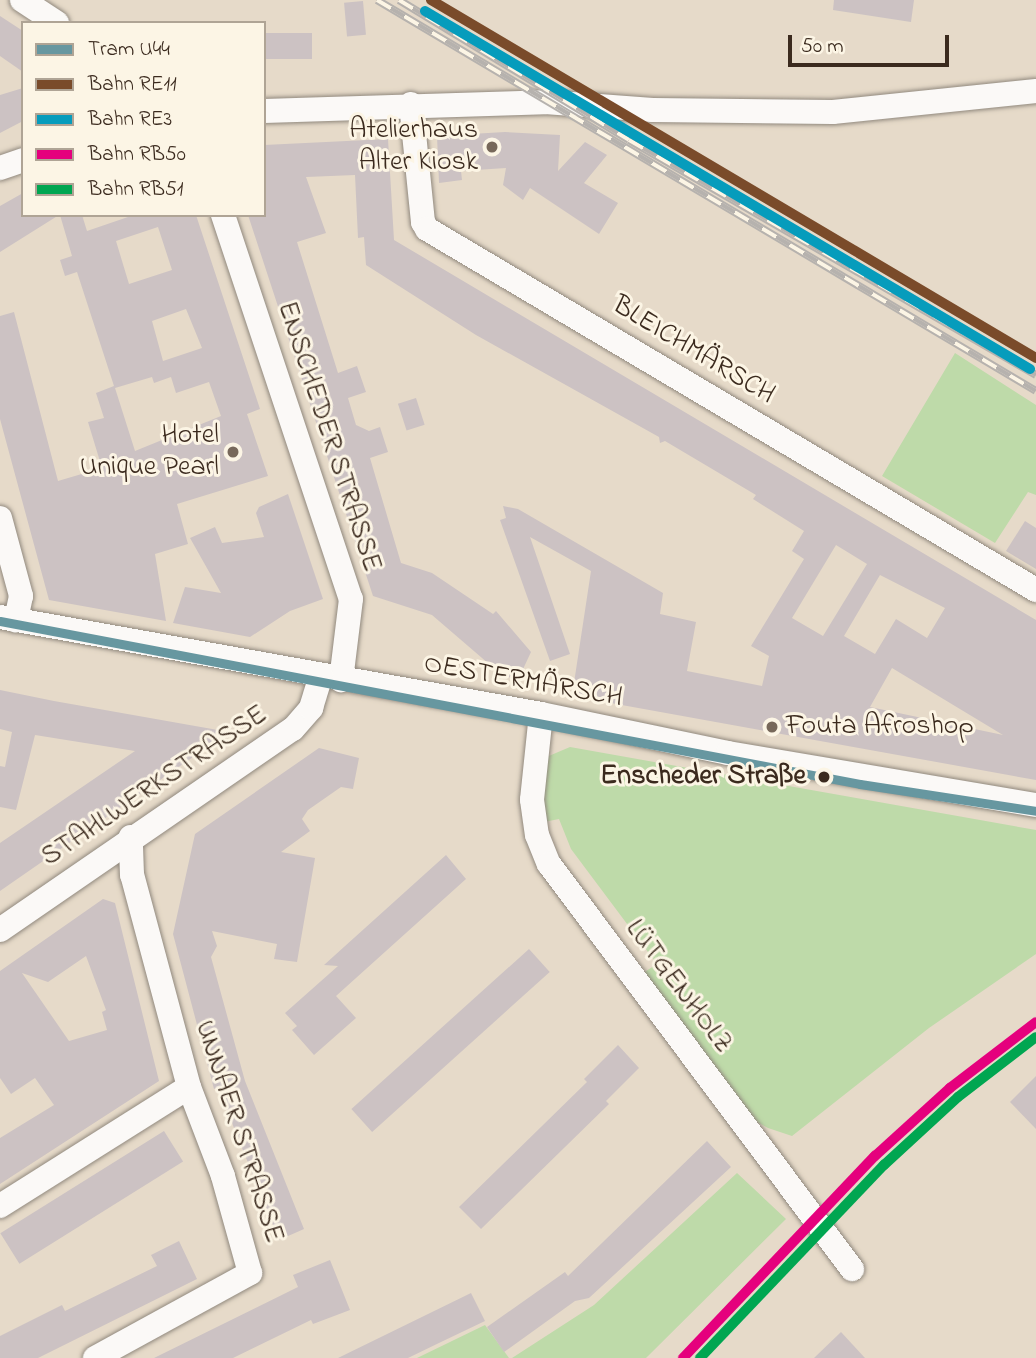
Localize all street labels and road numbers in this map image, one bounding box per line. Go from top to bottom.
street label: BLEICHMÄRSCH [606,289,780,413]
street label: ENSCHEDER STRASSE [268,298,388,576]
street label: OESTERMÄRSCH [421,648,625,716]
street label: STAHLWERKSTRASSE [36,699,274,875]
street label: LÜTGENHOLZ [617,914,739,1060]
street label: UNNAER STRASSE [186,1017,290,1247]

